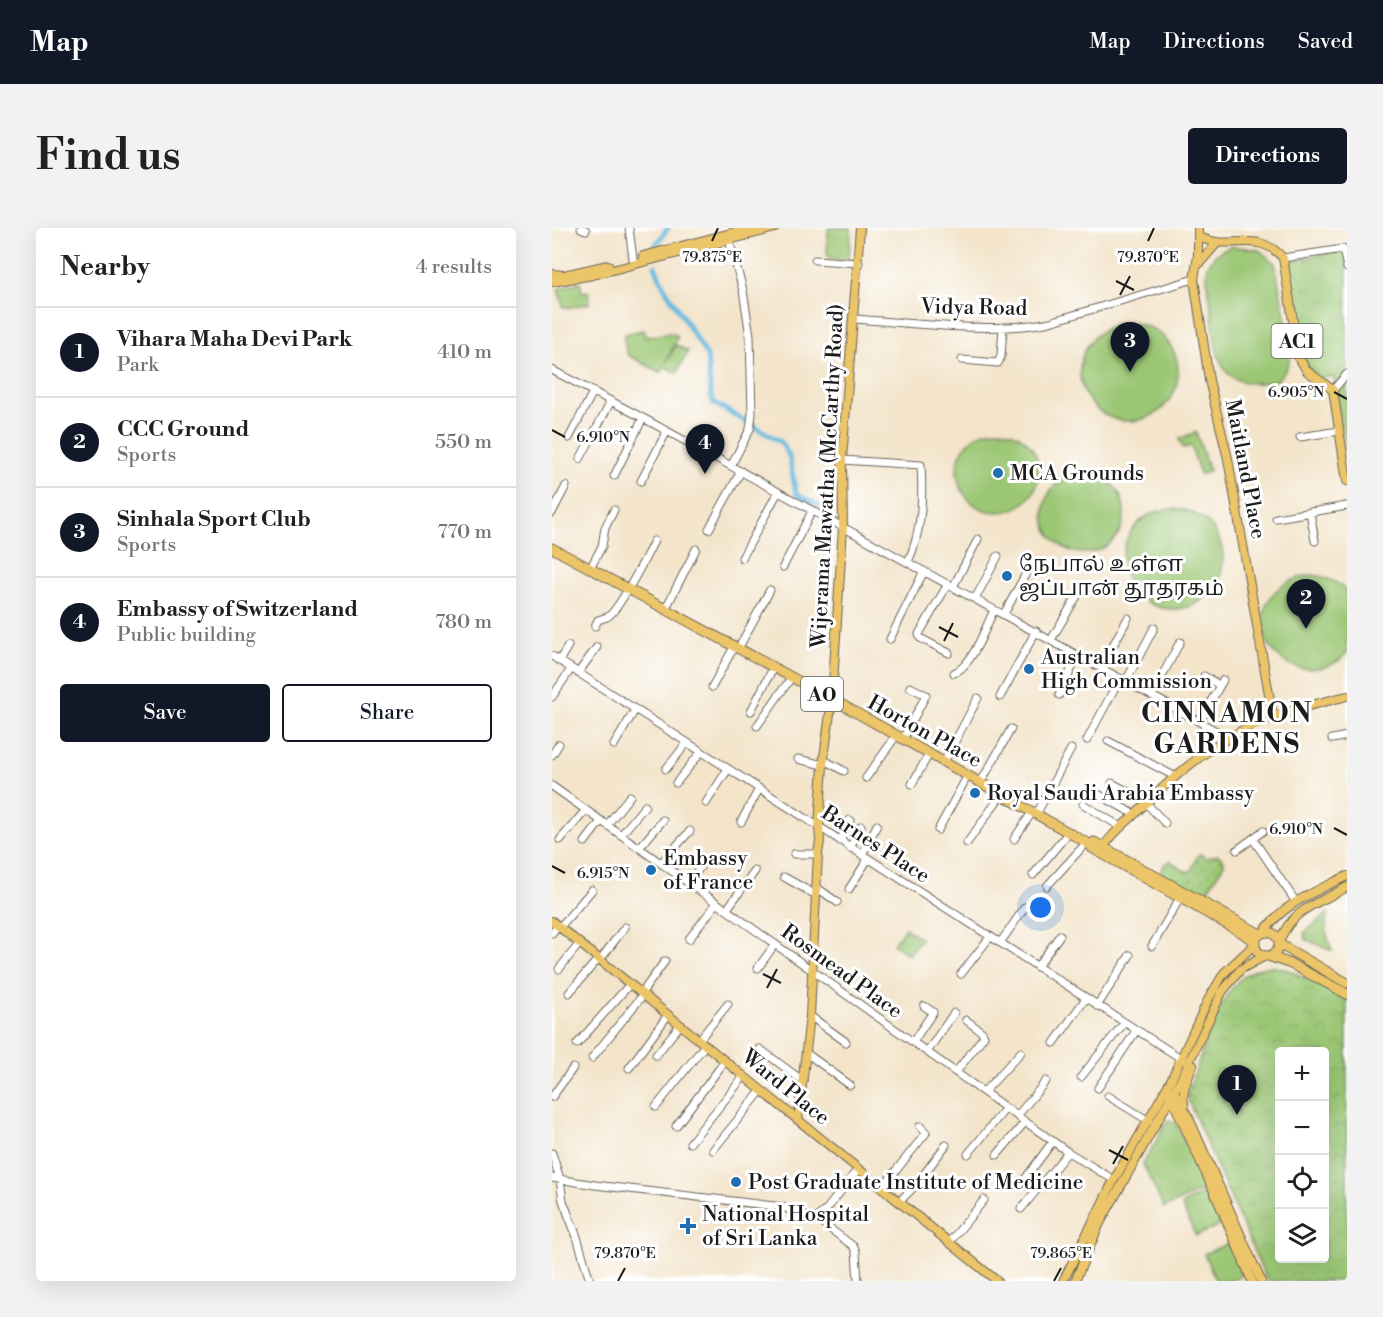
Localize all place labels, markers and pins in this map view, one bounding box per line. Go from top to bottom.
pin: 3 [1110,322,1150,372]
pin: 4 [686,424,724,474]
place label: MCA Grounds [1010,461,1144,487]
marker: MCA Grounds [991,466,1005,480]
place label: நேபால் உள்ள ஜப்பான் தூதரகம் [1019,552,1224,603]
marker: நேபால் உள்ள ஜப்பான் தூதரகம் [1000,569,1014,583]
pin: 2 [1286,580,1326,629]
place label: Australian High Commission [1040,645,1213,695]
marker: Australian High Commission [1022,662,1036,676]
place label: Royal Saudi Arabia Embassy [987,781,1255,807]
marker: Royal Saudi Arabia Embassy [968,786,982,800]
place label: Embassy of France [663,846,753,896]
marker: Embassy of France [644,863,658,877]
pin: 1 [1218,1066,1256,1115]
place label: Post Graduate Institute of Medicine [748,1170,1083,1196]
marker: Post Graduate Institute of Medicine [729,1175,743,1189]
place label: National Hospital of Sri Lanka [702,1202,869,1252]
marker: National Hospital of Sri Lanka [679,1217,697,1235]

